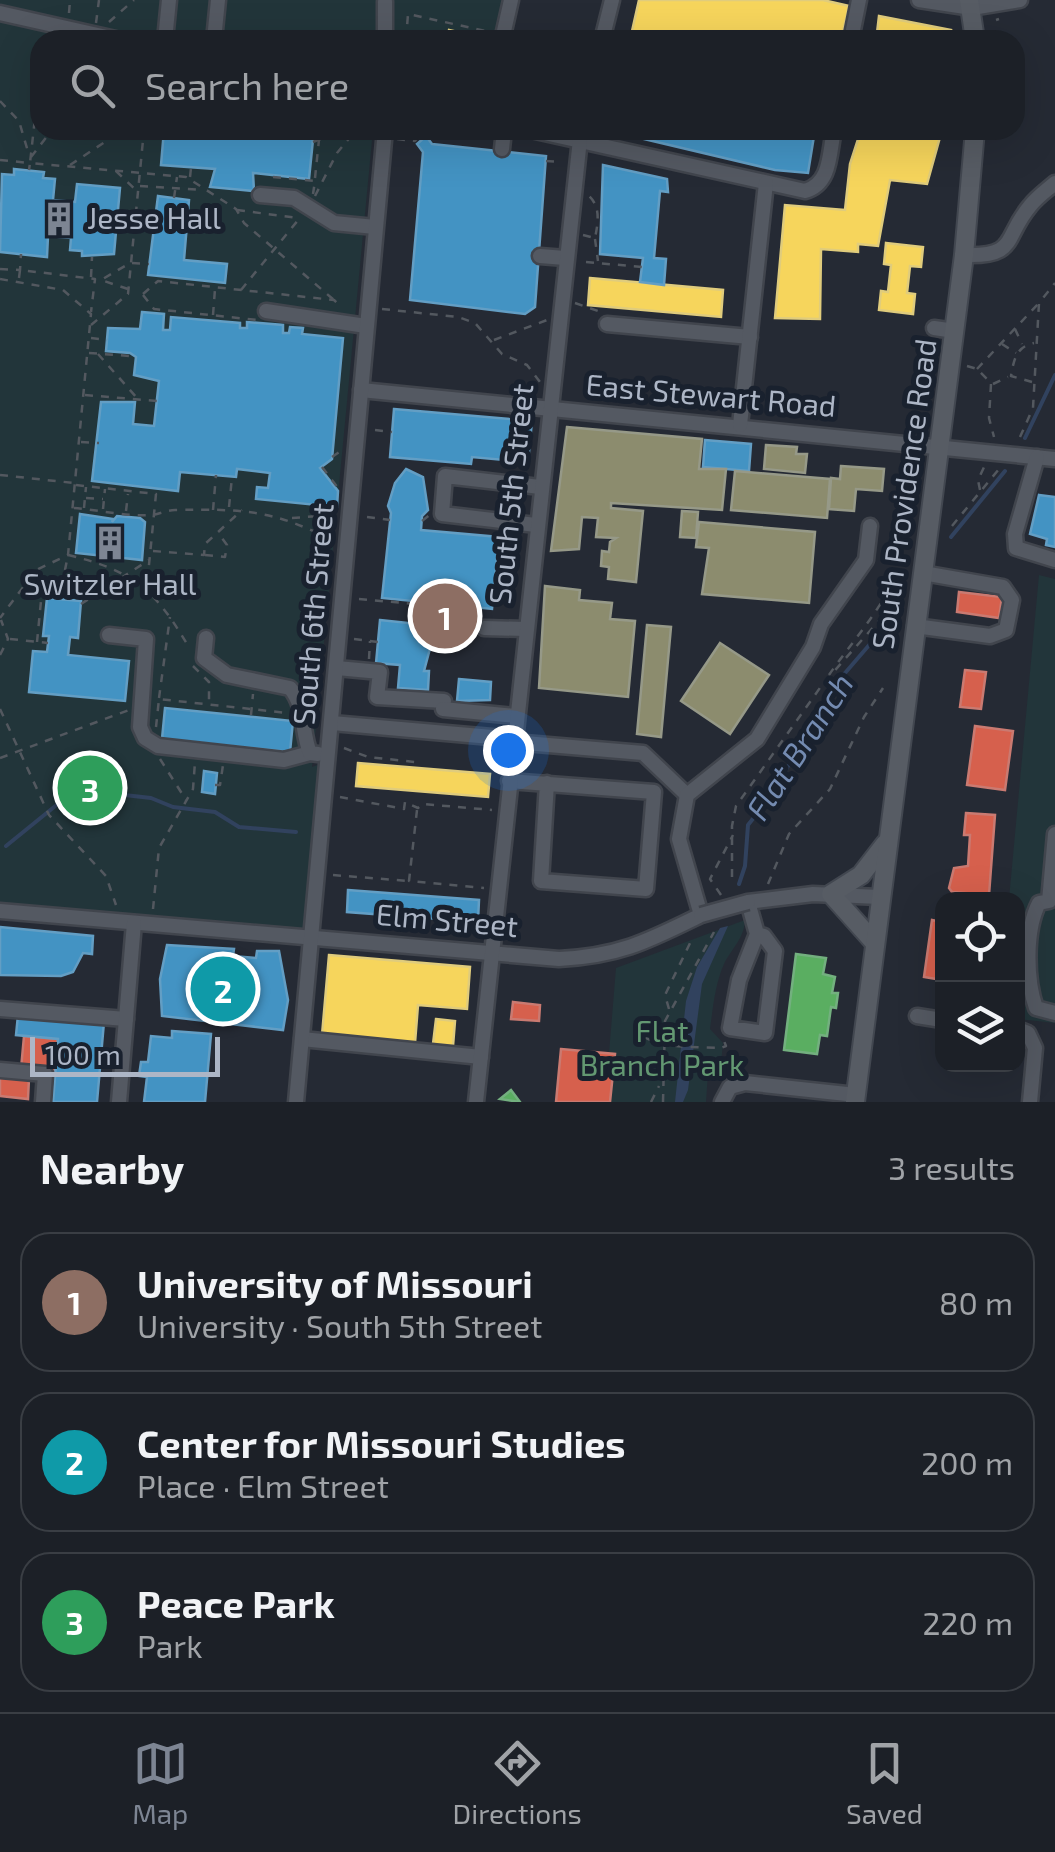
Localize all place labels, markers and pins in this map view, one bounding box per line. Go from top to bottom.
place label: Jesse Hall [87,199,221,235]
building icon: Jesse Hall [40,200,78,238]
building icon: Switzler Hall [91,524,129,562]
place label: Switzler Hall [23,565,197,601]
pin: 1 [412,578,478,654]
pin: 3 [58,750,122,826]
pin: 2 [190,952,256,1026]

